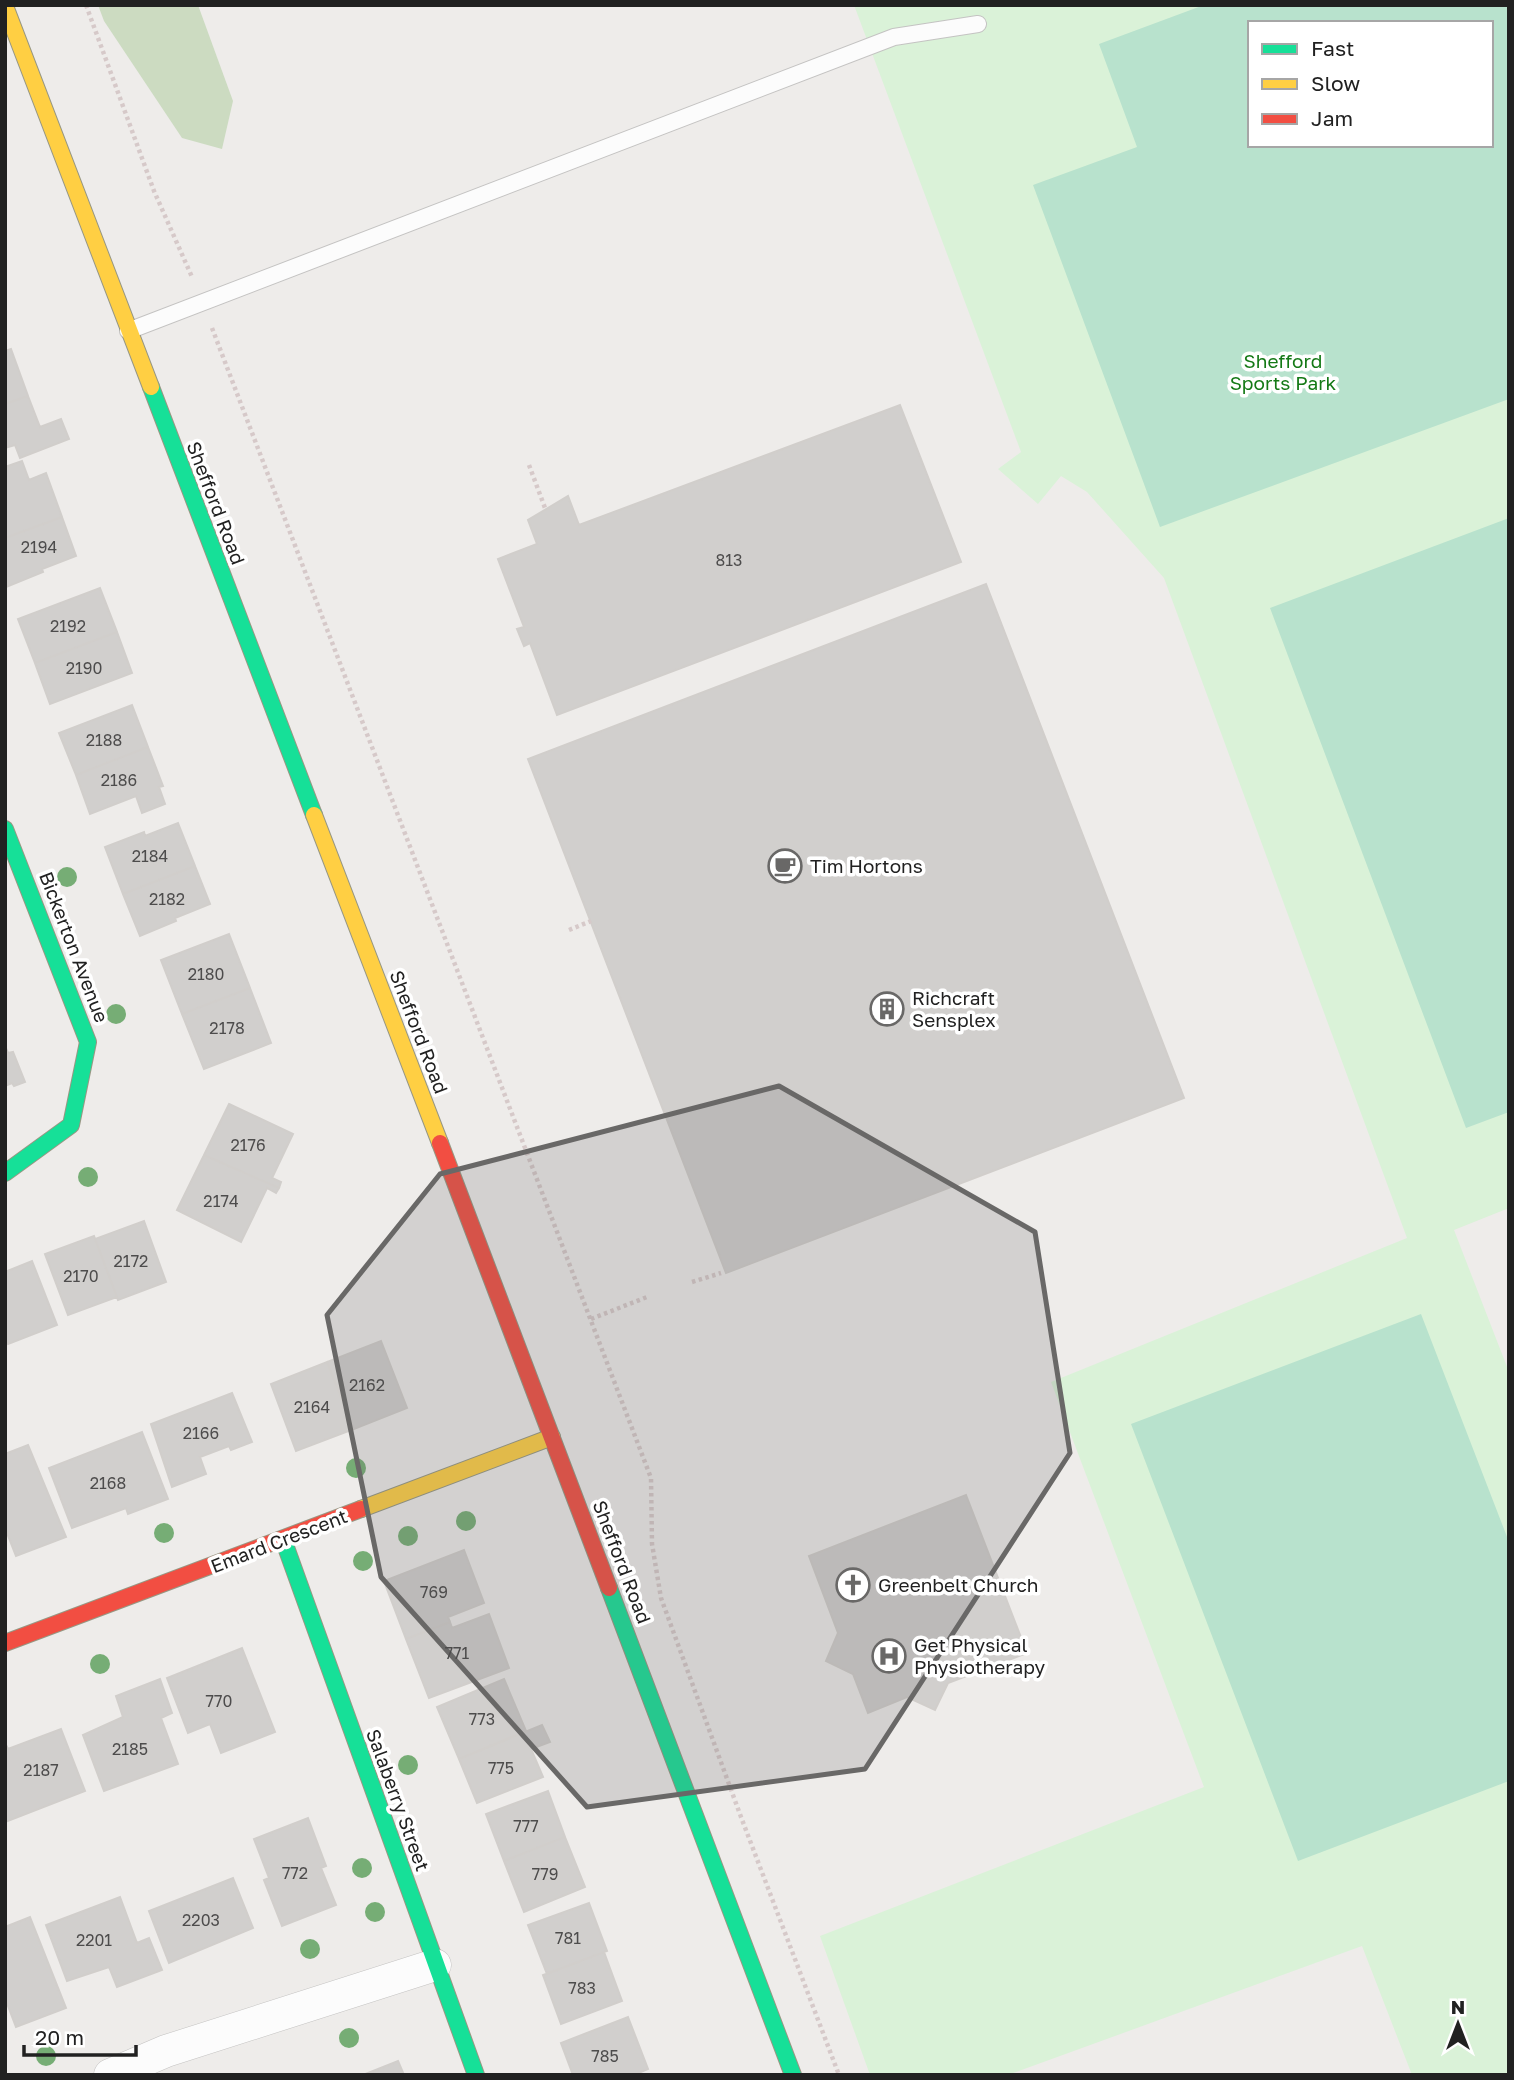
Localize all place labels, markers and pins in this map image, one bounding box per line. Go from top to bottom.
cafe icon: Tim Hortons [766,847,804,885]
place label: Tim Hortons [810,854,923,877]
place label: Richcraft Sensplex [912,986,996,1031]
building icon: Richcraft Sensplex [868,990,906,1028]
church icon: Greenbelt Church [834,1566,872,1604]
place label: Greenbelt Church [878,1573,1038,1596]
place label: Get Physical Physiotherapy [914,1633,1046,1678]
hospital icon: Get Physical Physiotherapy [870,1637,908,1675]

